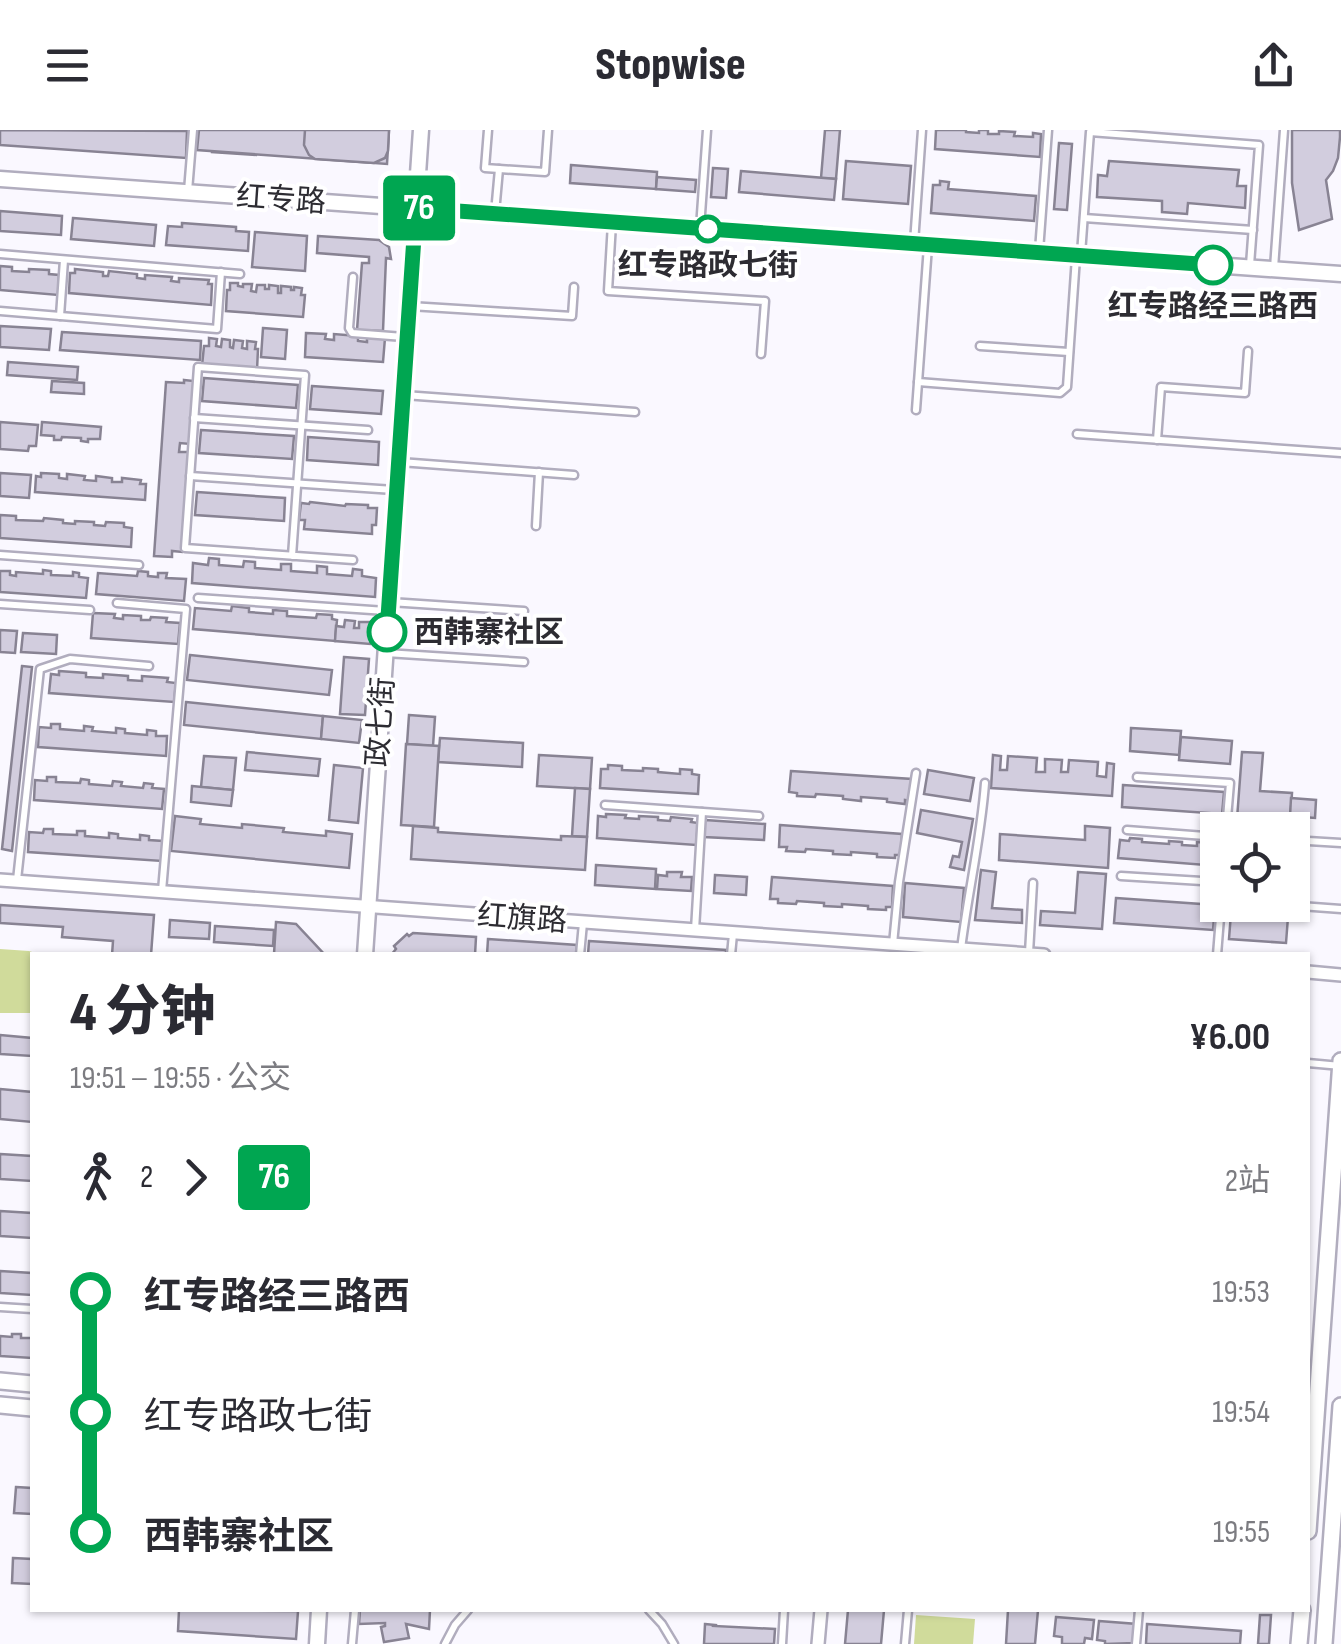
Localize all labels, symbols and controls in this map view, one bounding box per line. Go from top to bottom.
icon: menu [40,38,95,93]
text: Stopwise [595,38,746,93]
icon: share [1246,38,1301,93]
line badge: 76 [374,176,464,240]
street label: 红专路 [235,179,327,221]
text: 76 [403,187,435,230]
marker: 红专路政七街 [695,216,721,242]
marker: 红专路经三路西 [1194,246,1232,284]
place label: 红专路政七街 [618,248,798,284]
place label: 红专路经三路西 [1108,289,1318,325]
marker: 西韩寨社区 [368,613,406,651]
place label: 西韩寨社区 [414,615,564,651]
street label: 政七街 [360,676,402,768]
map controls [1200,812,1310,922]
button: locate [1200,812,1310,922]
street label: 红旗路 [476,898,568,940]
text: 4 分钟 [70,980,215,1047]
text: ¥6.00 [1189,1015,1270,1060]
text: 19:51 – 19:55 · 公交 [70,1059,291,1098]
icon: walk [70,1150,125,1205]
icon: forward [168,1150,223,1205]
text: 76 [258,1156,290,1199]
text: 2 [140,1158,153,1197]
text: 2站 [1225,1162,1270,1201]
text: 19:53 [1212,1273,1270,1312]
text: 红专路经三路西 [144,1275,410,1320]
text: 19:54 [1212,1393,1270,1432]
text: 红专路政七街 [144,1395,372,1440]
text: 19:55 [1213,1513,1270,1552]
text: 西韩寨社区 [144,1515,334,1560]

